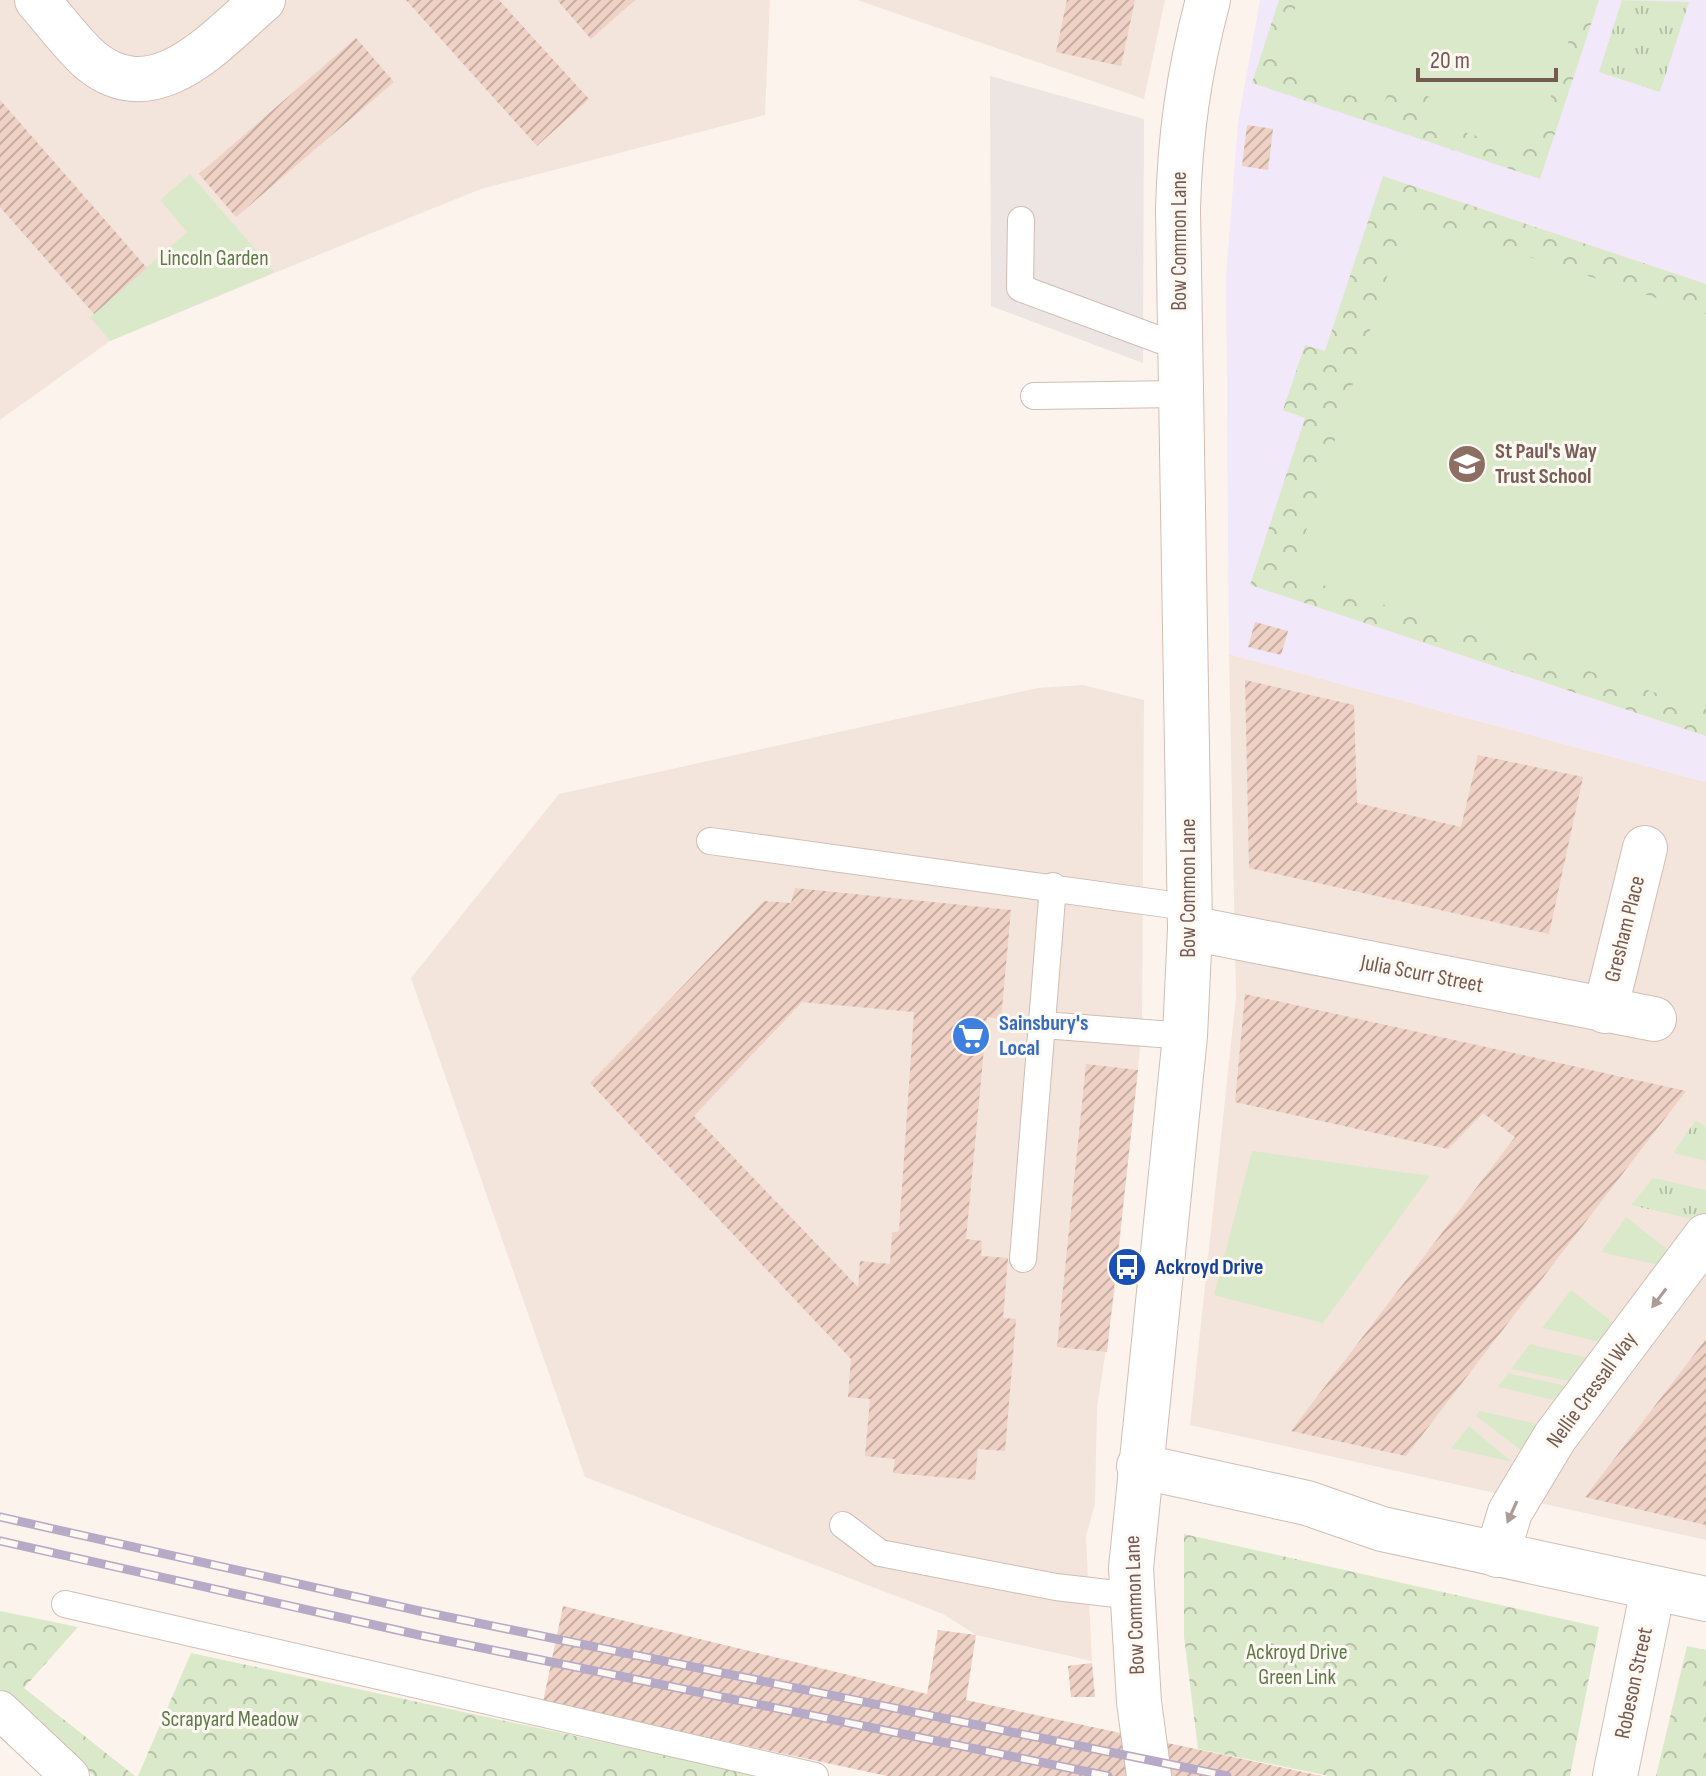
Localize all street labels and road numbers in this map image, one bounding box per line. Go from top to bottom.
street label: Bow Common Lane [1166,171,1193,311]
street label: Bow Common Lane [1175,818,1202,958]
street label: Gresham Place [1599,873,1651,985]
street label: Julia Scurr Street [1357,949,1486,999]
street label: Nellie Cressall Way [1541,1326,1643,1453]
street label: Bow Common Lane [1119,1535,1151,1675]
street label: Robeson Street [1609,1624,1659,1741]

